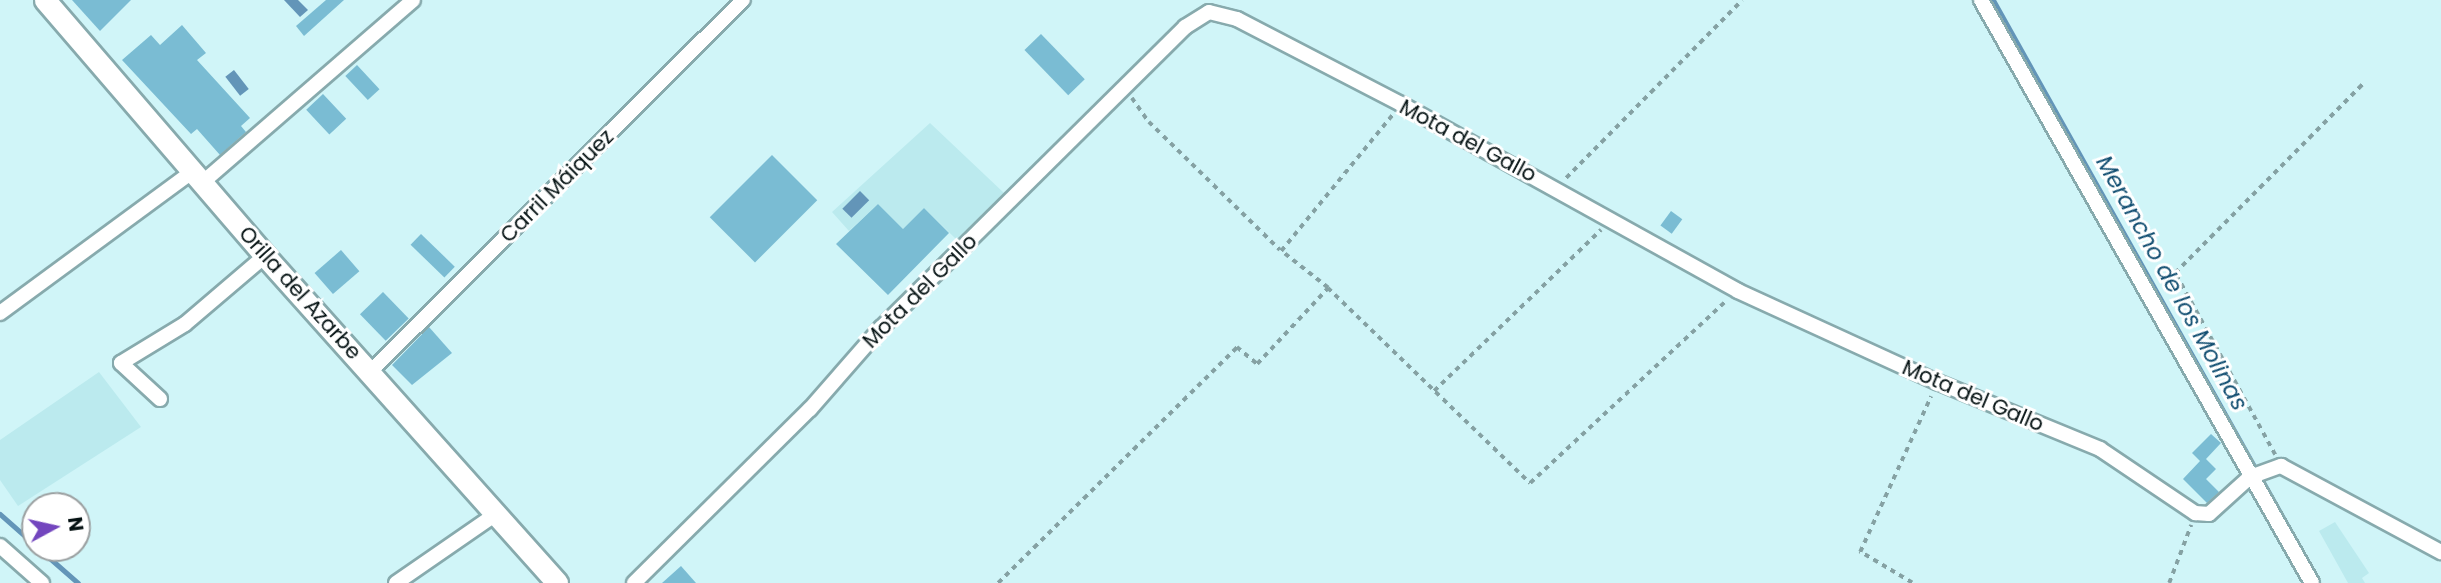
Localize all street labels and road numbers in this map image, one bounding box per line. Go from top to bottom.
street label: Mota del Gallo [1395,94,1541,188]
street label: Carril Máiquez [495,124,619,248]
street label: Orilla del Azarbe [234,221,366,365]
street label: Mota del Gallo [858,229,982,353]
street label: Mota del Gallo [1898,355,2048,437]

